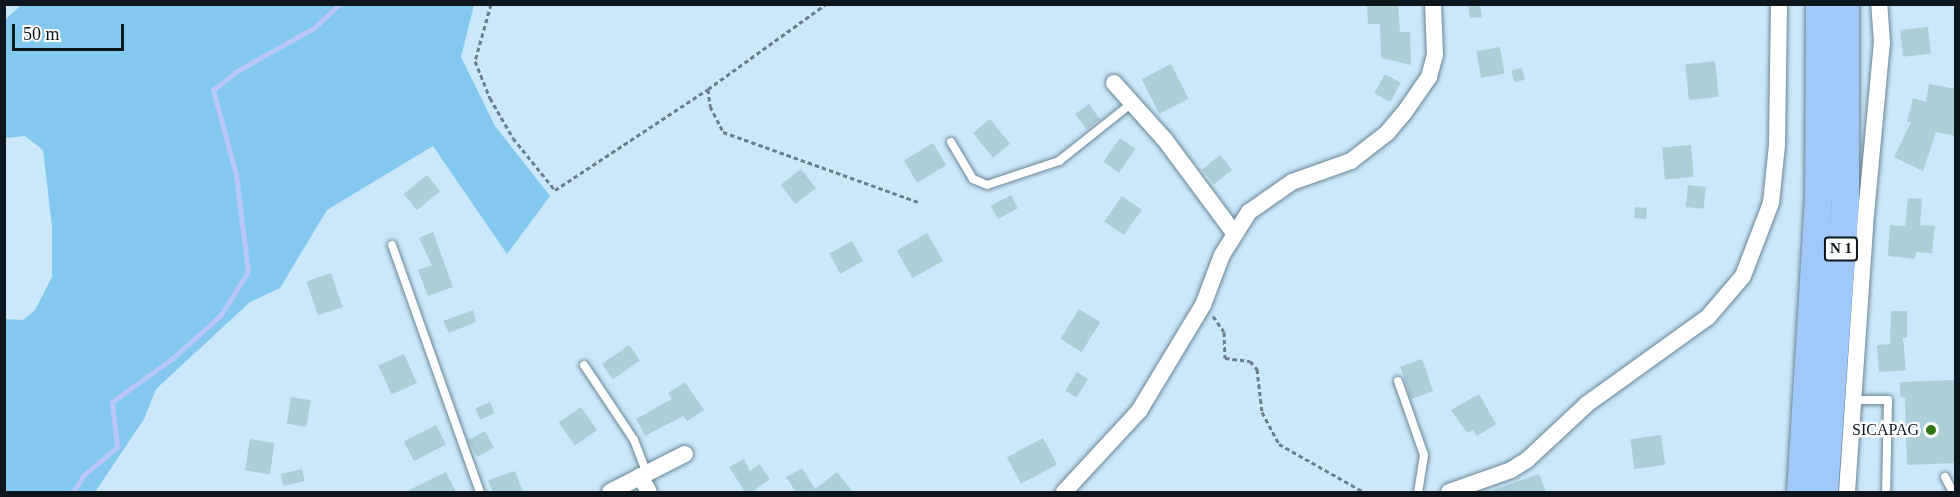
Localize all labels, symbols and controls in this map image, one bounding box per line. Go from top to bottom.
scale bar [15,12,128,50]
text: 50 m [23,24,60,44]
road number: N 1 [1823,237,1859,261]
place label: SICAPAG [1852,420,1919,440]
marker: SICAPAG [1924,423,1938,437]

